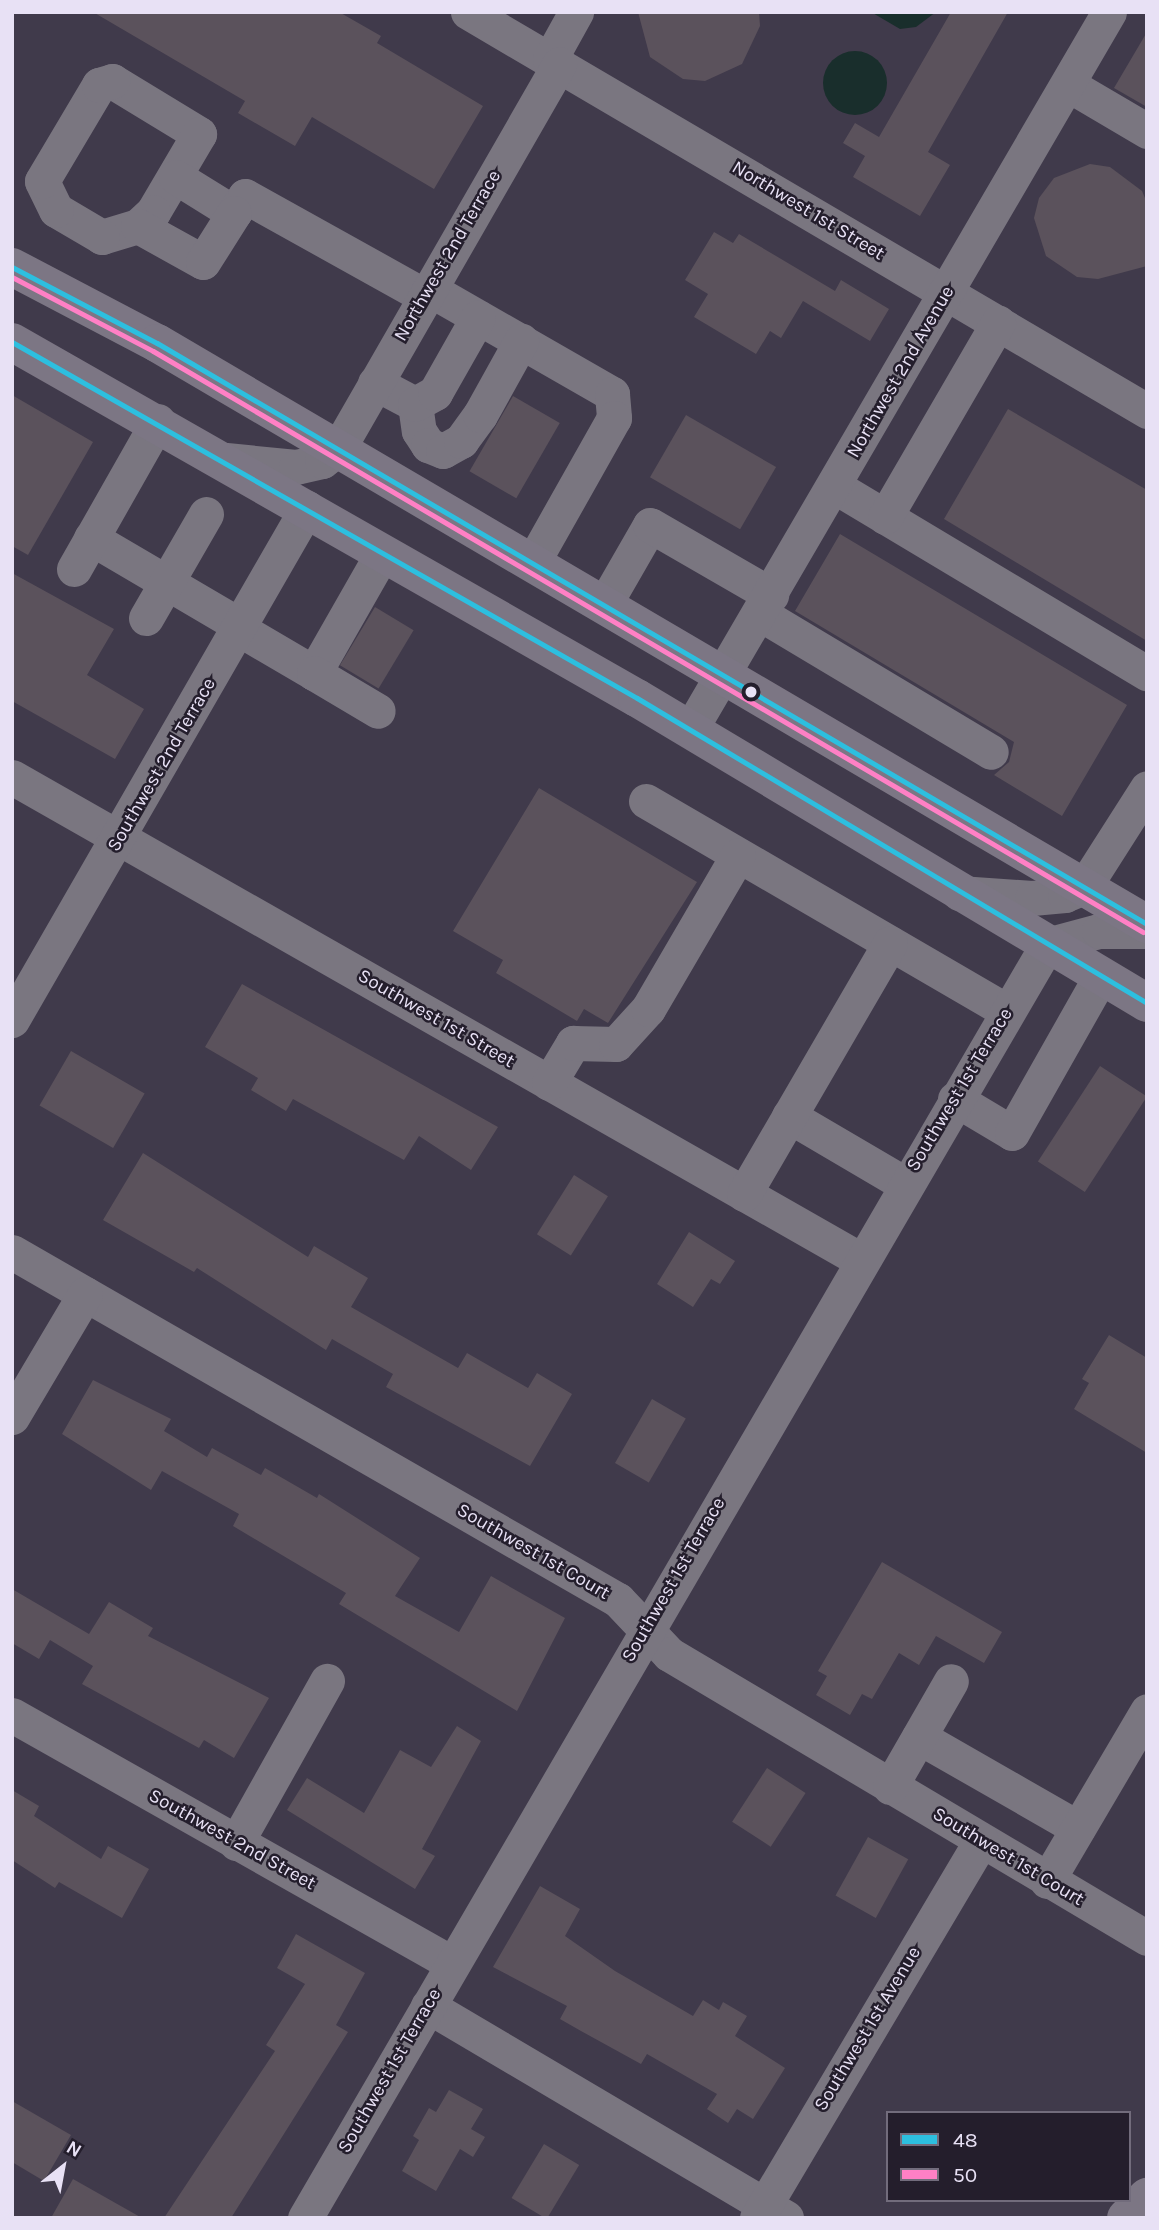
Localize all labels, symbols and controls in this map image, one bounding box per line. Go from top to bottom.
street label: Northwest 1st Street [728,156,888,266]
street label: Northwest 2nd Terrace [390,166,506,346]
street label: Northwest 2nd Avenue [842,282,960,462]
street label: Southwest 2nd Terrace [103,674,221,856]
unlabelled marker [744,685,758,699]
street label: Southwest 1st Street [354,965,518,1073]
street label: Southwest 1st Terrace [902,1004,1018,1176]
street label: Southwest 1st Terrace [617,1493,731,1667]
street label: Southwest 1st Court [453,1499,613,1605]
street label: Southwest 2nd Street [144,1785,320,1895]
street label: Southwest 1st Court [928,1803,1088,1911]
street label: Southwest 1st Avenue [810,1943,926,2115]
street label: Southwest 1st Terrace [333,1984,447,2158]
legend [886,2111,1131,2202]
text: 48 [953,2128,978,2152]
north arrow [28,2132,98,2202]
text: N [62,2136,85,2162]
text: 50 [953,2163,977,2187]

